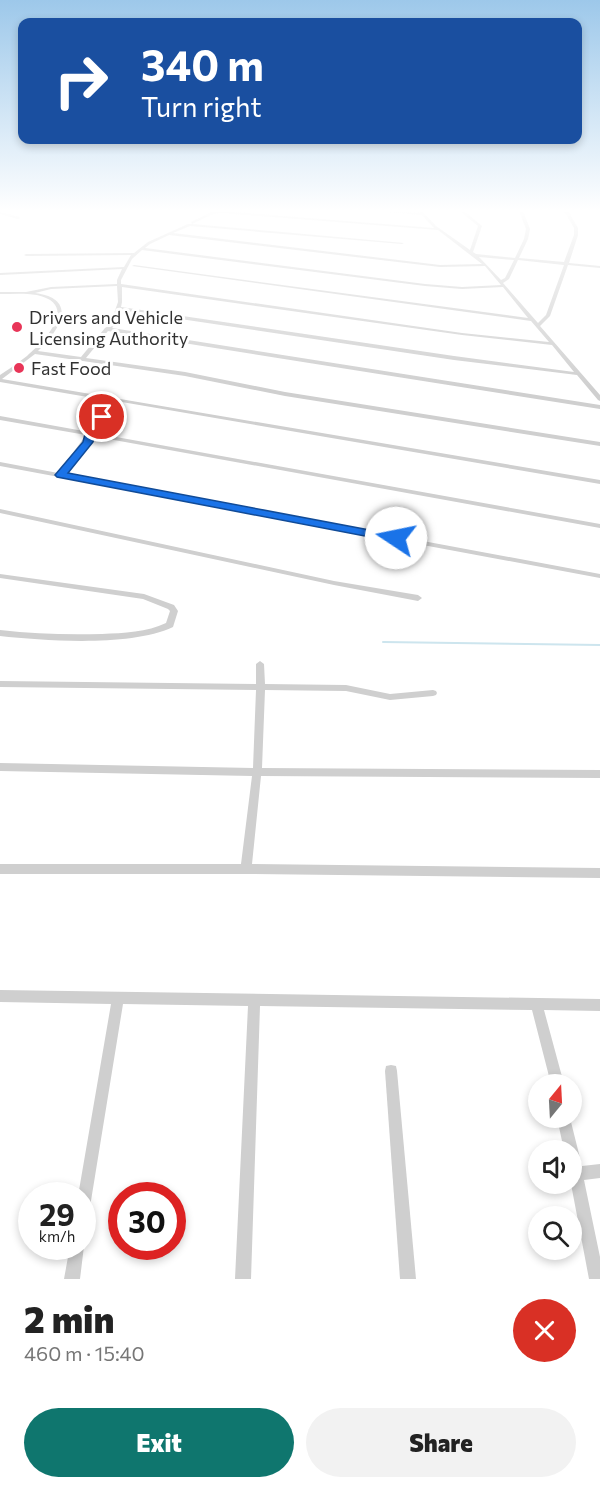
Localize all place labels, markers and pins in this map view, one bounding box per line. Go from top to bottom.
place label: Drivers and Vehicle Licensing Authority [29,306,188,349]
marker: Drivers and Vehicle Licensing Authority [10,320,24,334]
place label: Fast Food [31,357,111,379]
marker: Fast Food [12,361,26,375]
pin [76,391,127,442]

